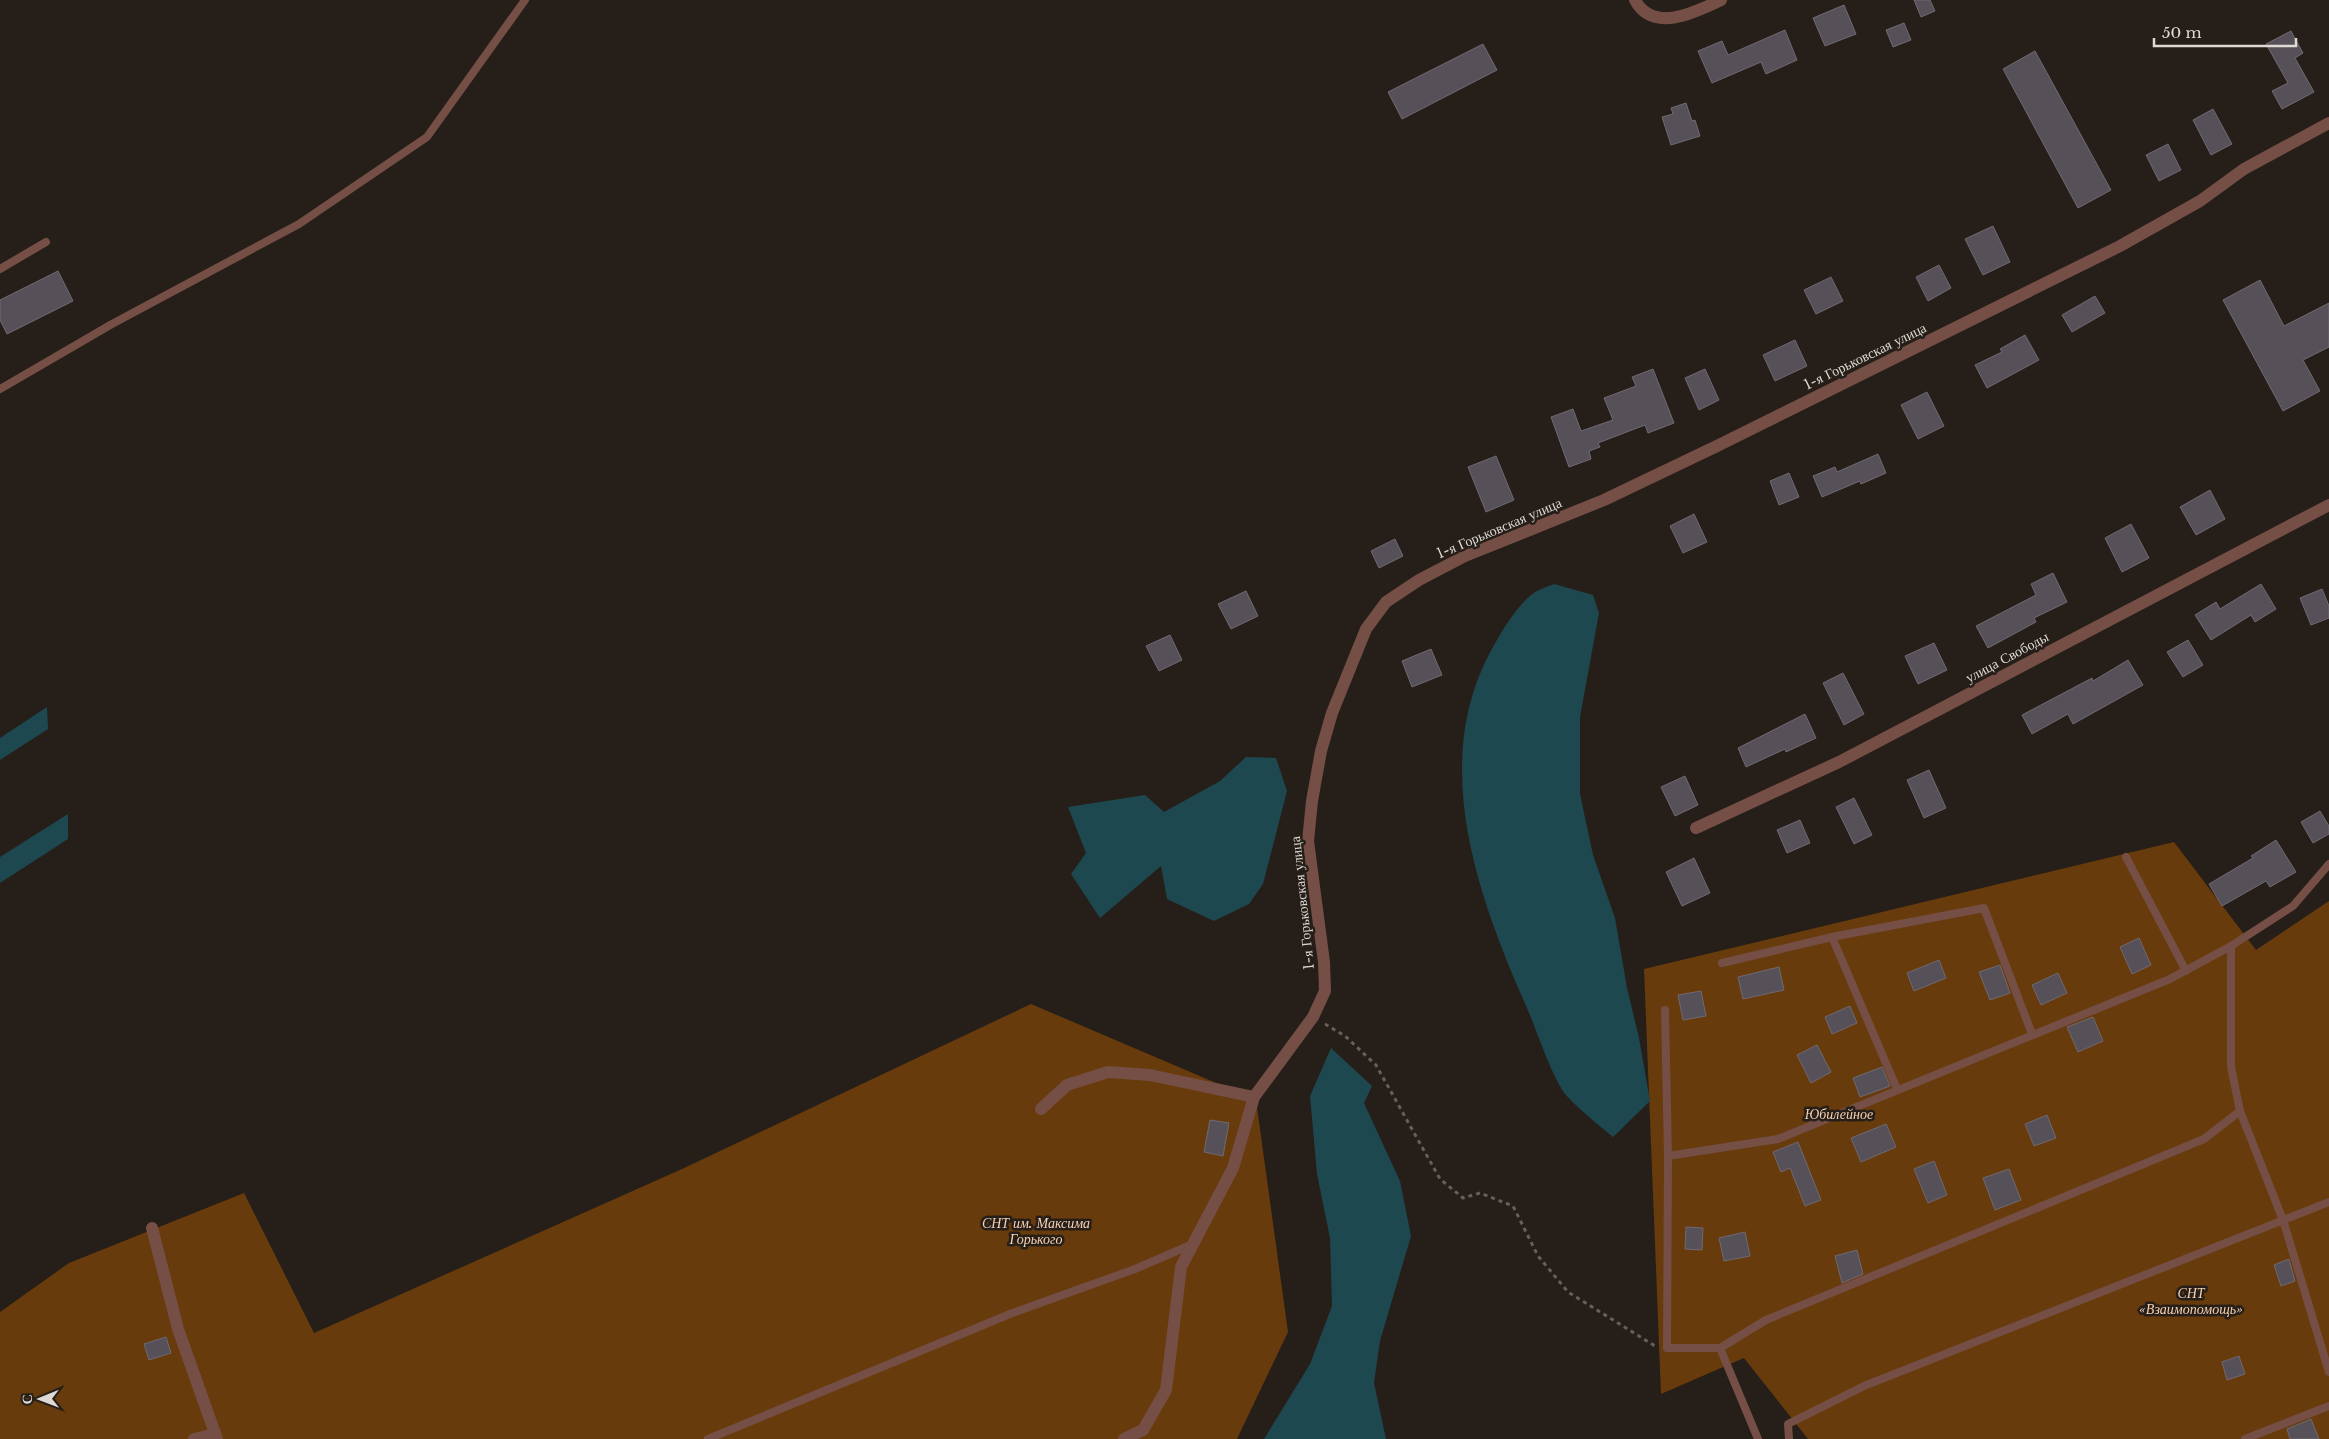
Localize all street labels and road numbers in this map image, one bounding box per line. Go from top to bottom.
street label: 1-я Горьковская улица [1801,318,1930,393]
street label: 1-я Горьковская улица [1434,493,1565,562]
street label: улица Свободы [1962,627,2052,686]
street label: 1-я Горьковская улица [1286,835,1318,971]

